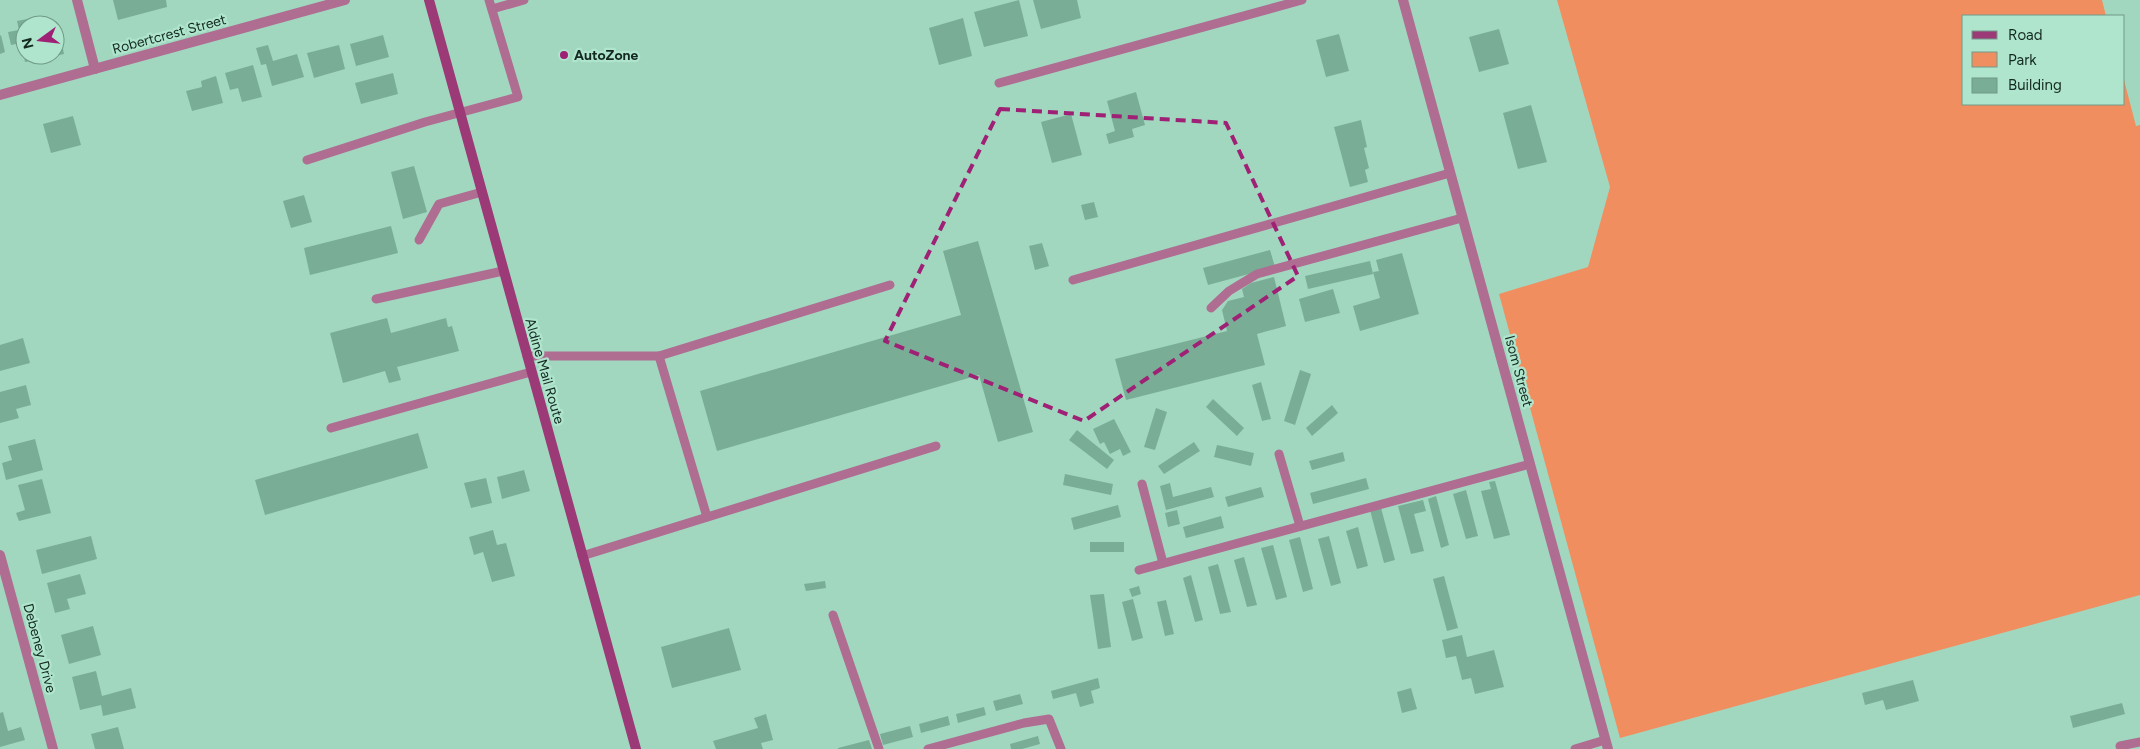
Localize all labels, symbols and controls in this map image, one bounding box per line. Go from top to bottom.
street label: Robertcrest Street [110,11,228,58]
north arrow [15,15,65,65]
legend [1962,15,2125,105]
text: Road [2008,26,2043,44]
text: N [18,36,38,51]
place label: AutoZone [574,47,639,64]
marker: AutoZone [558,49,570,61]
text: Park [2008,51,2037,69]
text: Building [2008,76,2062,94]
street label: Aldine Mail Route [521,316,568,426]
street label: Isom Street [1501,334,1536,409]
street label: Debeney Drive [19,602,60,695]

